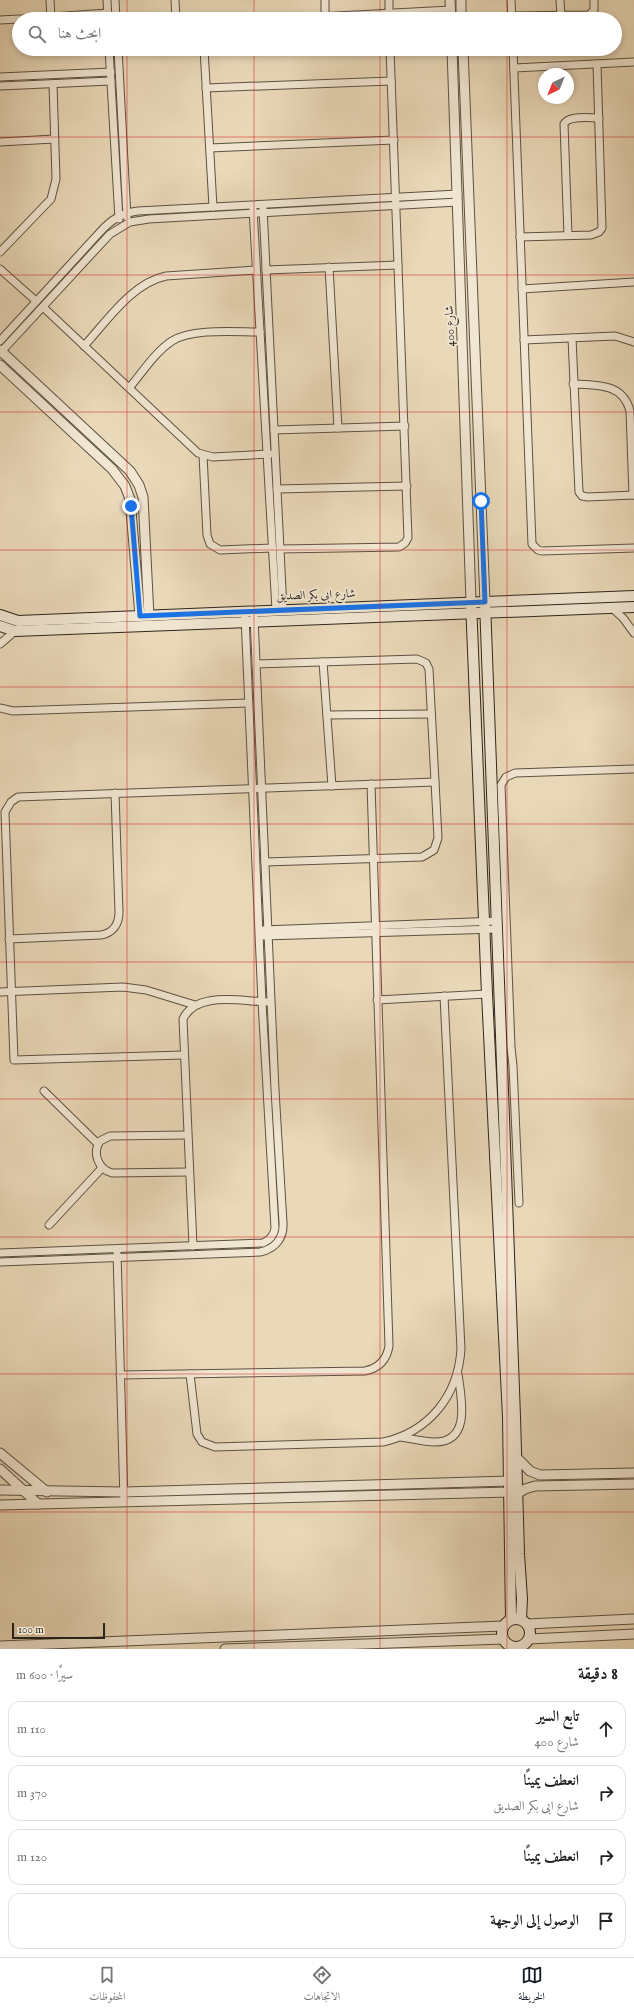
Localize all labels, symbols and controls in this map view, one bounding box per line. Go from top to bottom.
search box [12,12,622,56]
icon: search [26,23,48,45]
text: ابحث هنا [58,24,101,43]
north arrow [538,68,574,104]
street label: شارع 400 [442,305,461,347]
route start [472,492,490,510]
route end [122,497,140,515]
street label: شارع ابى بكر الصديق [276,586,356,607]
scale bar [12,1621,105,1640]
text: 100 m [18,1623,44,1637]
text: 8 دقيقة [578,1664,618,1685]
text: سيرًا · 600 m [16,1667,73,1684]
text: تابع السير [537,1707,579,1726]
icon: ahead [595,1718,617,1740]
text: 110 m [17,1721,46,1738]
text: شارع 400 [534,1734,579,1751]
text: انعطف يمينًا [523,1771,579,1790]
icon: right [595,1782,617,1804]
text: 370 m [17,1785,47,1802]
text: شارع ابى بكر الصديق [494,1798,579,1815]
icon: right [595,1846,617,1868]
text: انعطف يمينًا [523,1847,579,1866]
text: 120 m [17,1849,47,1866]
icon: arrive [595,1910,617,1932]
text: الوصول إلى الوجهة [490,1911,579,1930]
tab: المحفوظات [89,1964,125,2007]
tab: الاتجاهات [303,1964,340,2007]
tab: الخريطة [518,1964,545,2007]

